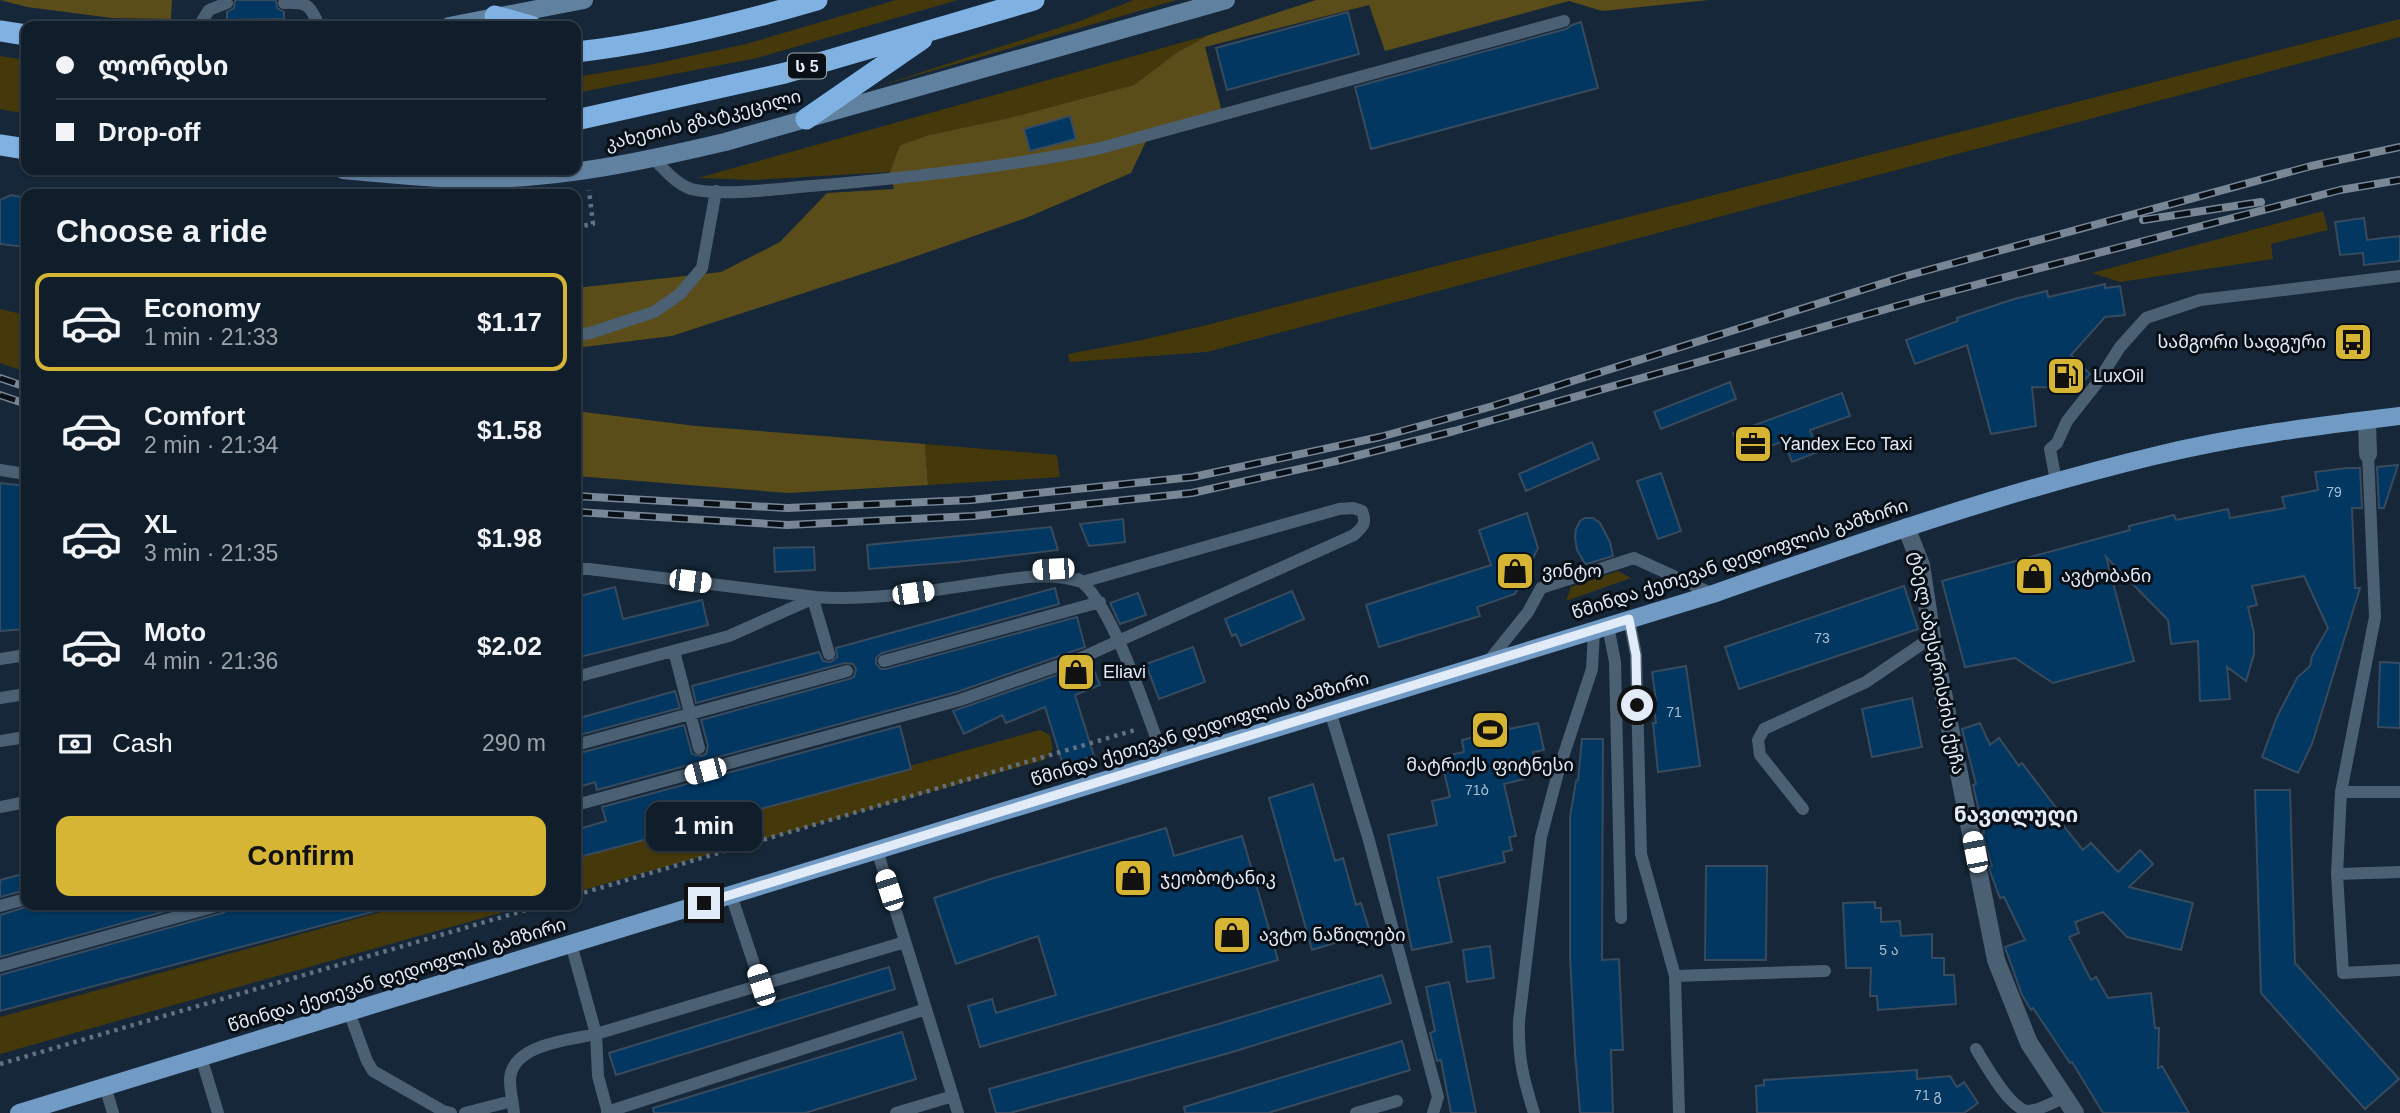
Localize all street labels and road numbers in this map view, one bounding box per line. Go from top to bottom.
road number: ს 5 [788,54,826,78]
street label: კახეთის გზატკეცილი [603,86,803,155]
street label: წმინდა ქეთევან დედოფლის გამზირი [1569,495,1911,624]
street label: ტბელ აბუსერისძის ქუჩა [1905,550,1968,777]
street label: წმინდა ქეთევან დედოფლის გამზირი [1029,668,1372,791]
street label: წმინდა ქეთევან დედოფლის გამზირი [226,914,569,1037]

